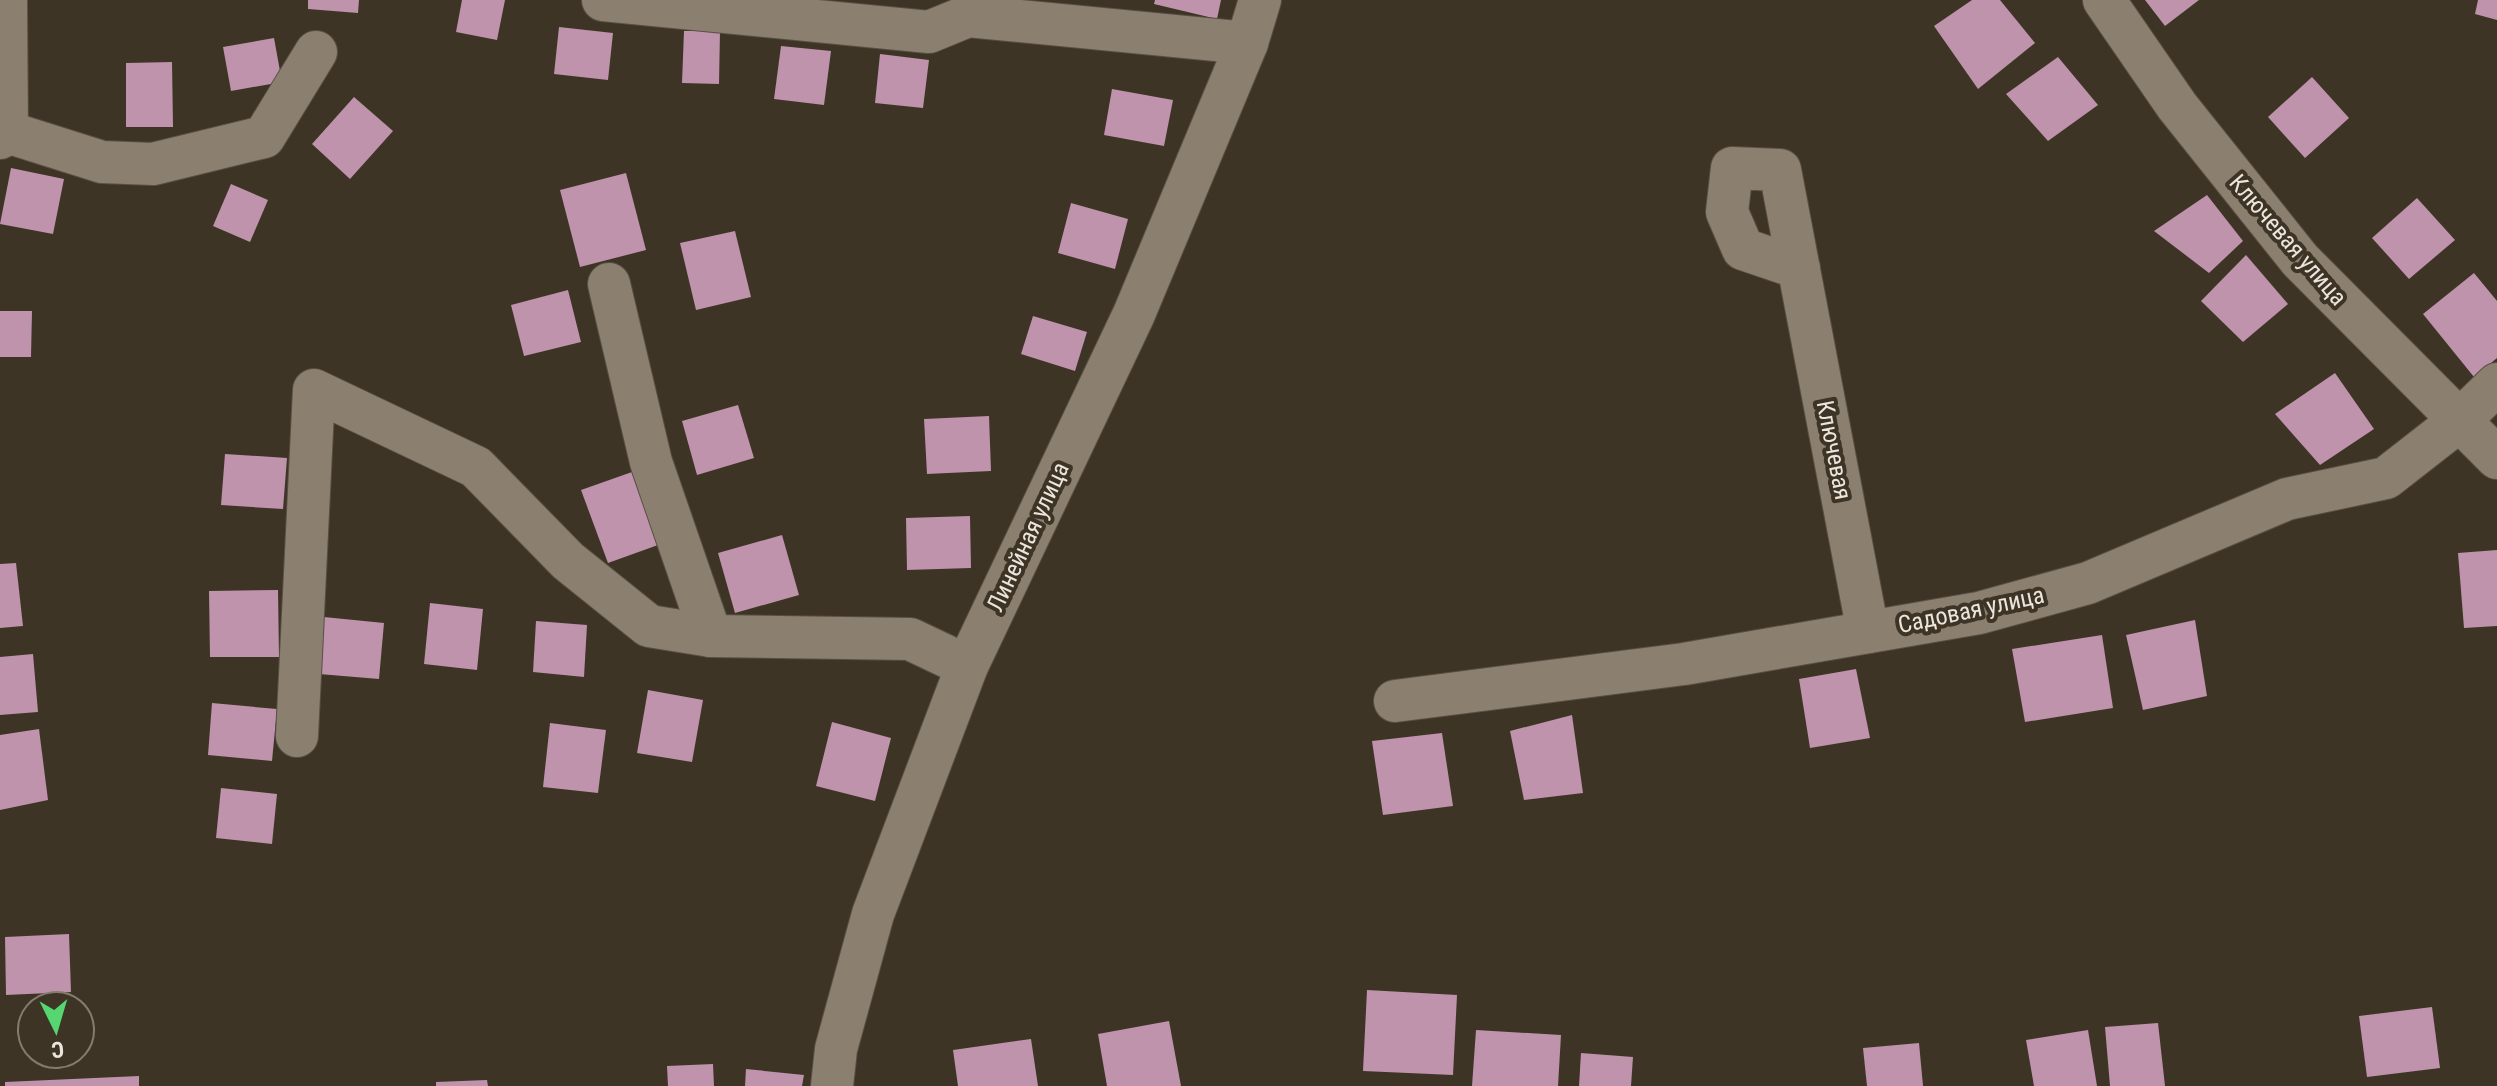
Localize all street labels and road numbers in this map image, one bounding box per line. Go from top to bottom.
street label: Ключевая улица [2224,169,2352,311]
street label: Ключевая [1811,398,1857,502]
street label: Линейная улица [981,458,1075,616]
street label: Садовая улица [1895,581,2047,639]

